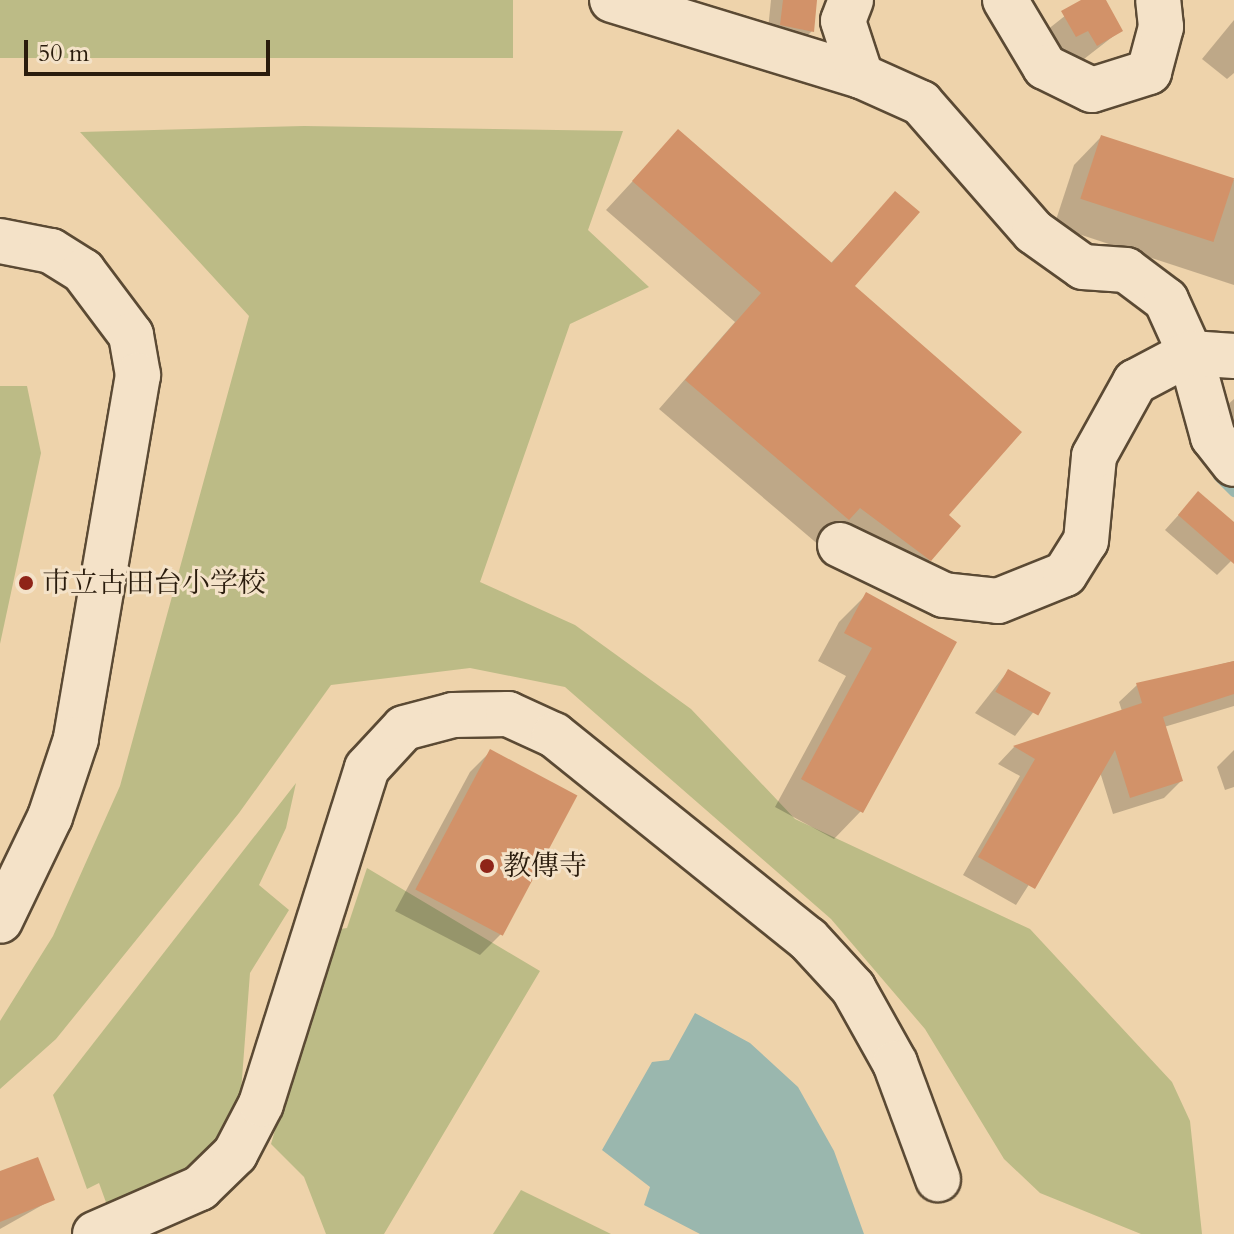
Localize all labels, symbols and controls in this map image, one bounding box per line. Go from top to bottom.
scale bar [28,24,274,74]
text: 50 m [38,37,89,70]
place label: 市立古田台小学校 [42,566,266,600]
marker: 市立古田台小学校 [17,574,35,592]
place label: 教傳寺 [503,849,587,883]
marker: 教傳寺 [478,857,496,875]

